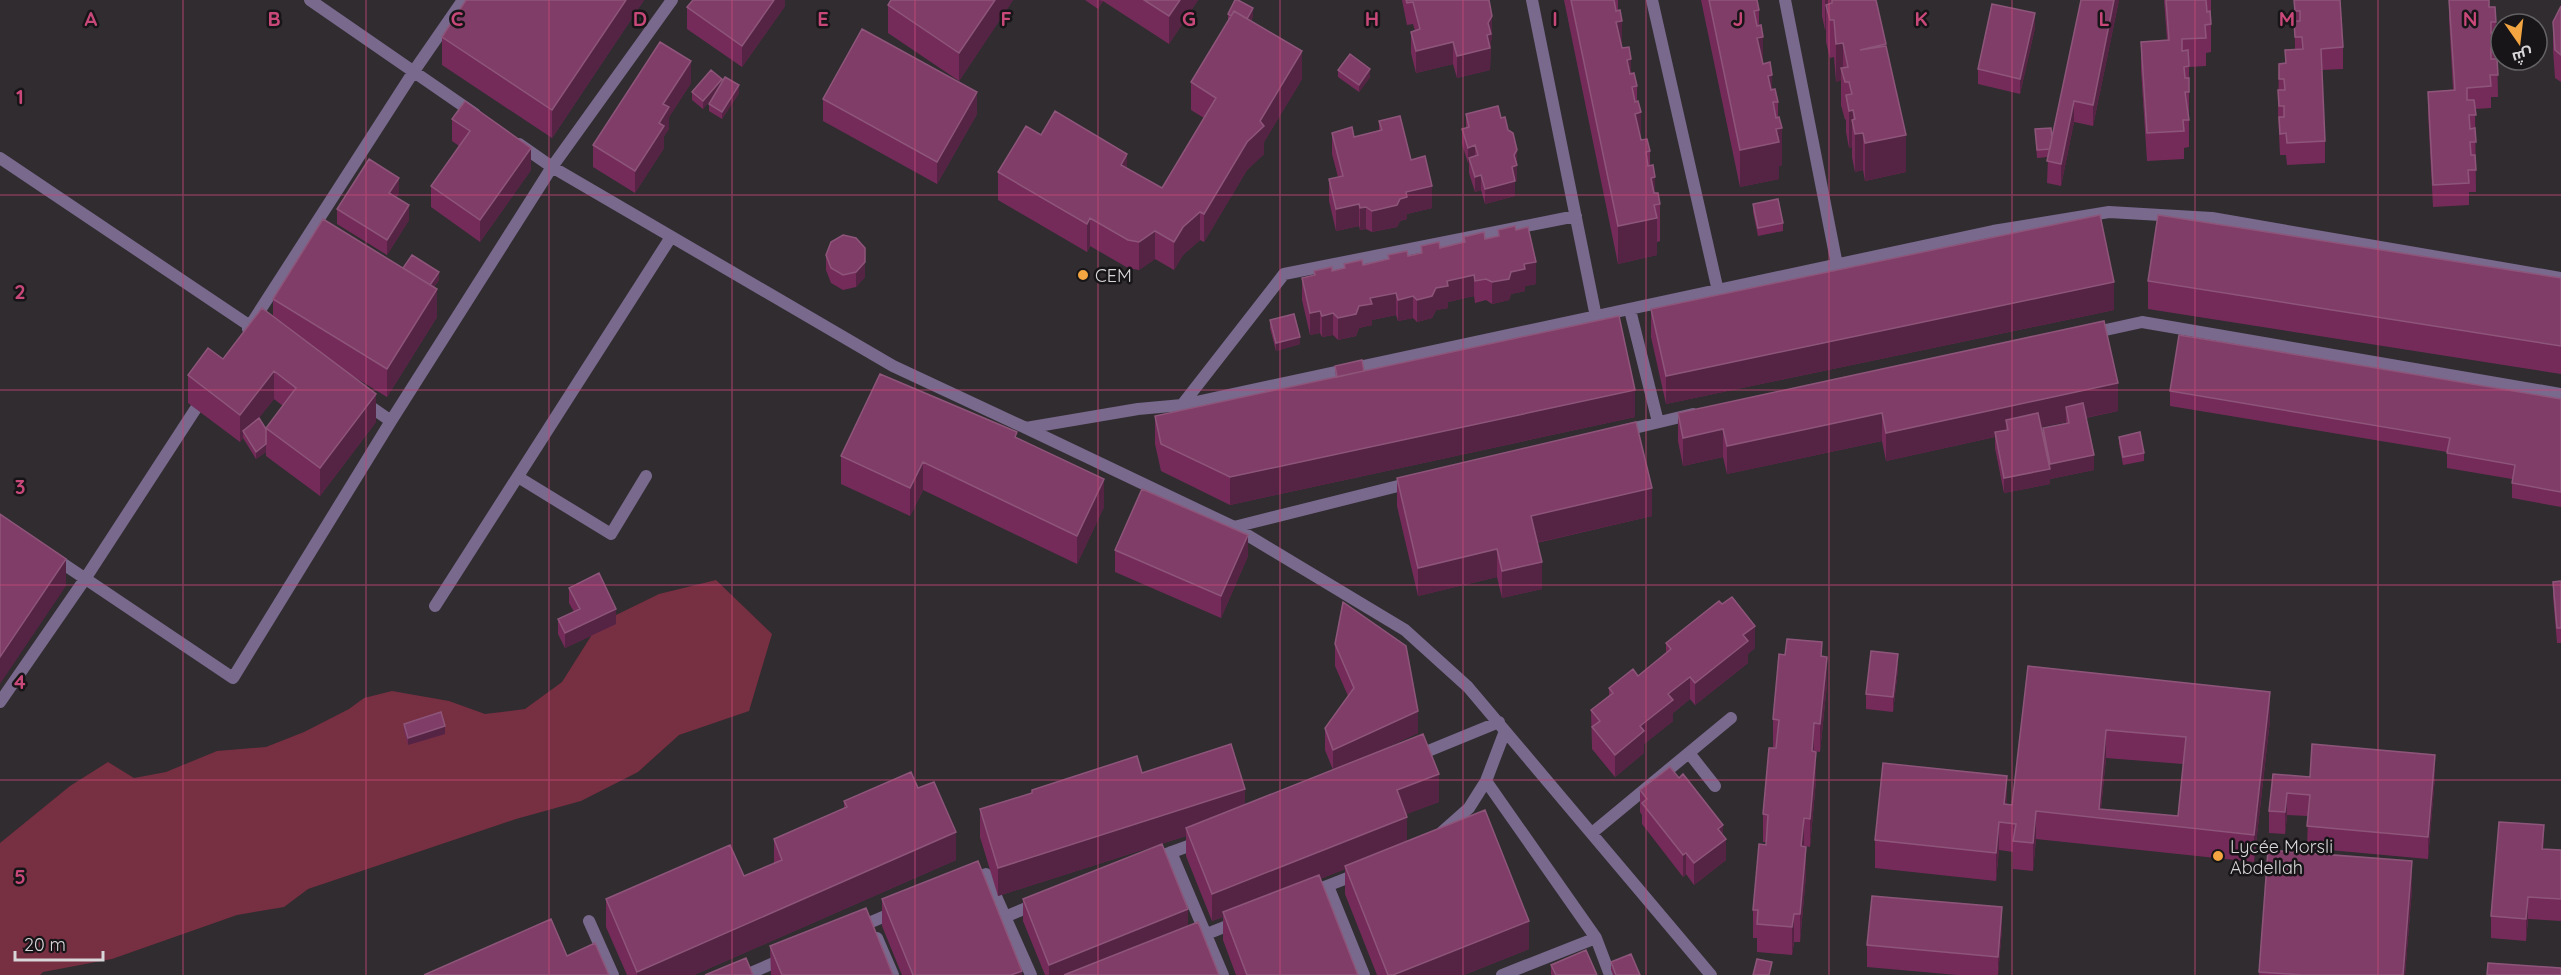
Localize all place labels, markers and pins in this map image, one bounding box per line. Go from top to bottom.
place label: CEM [1095,264,1132,287]
marker: CEM [1076,268,1090,282]
place label: Lycée Morsli Abdellah [2230,835,2333,879]
marker: Lycée Morsli Abdellah [2211,849,2225,863]

